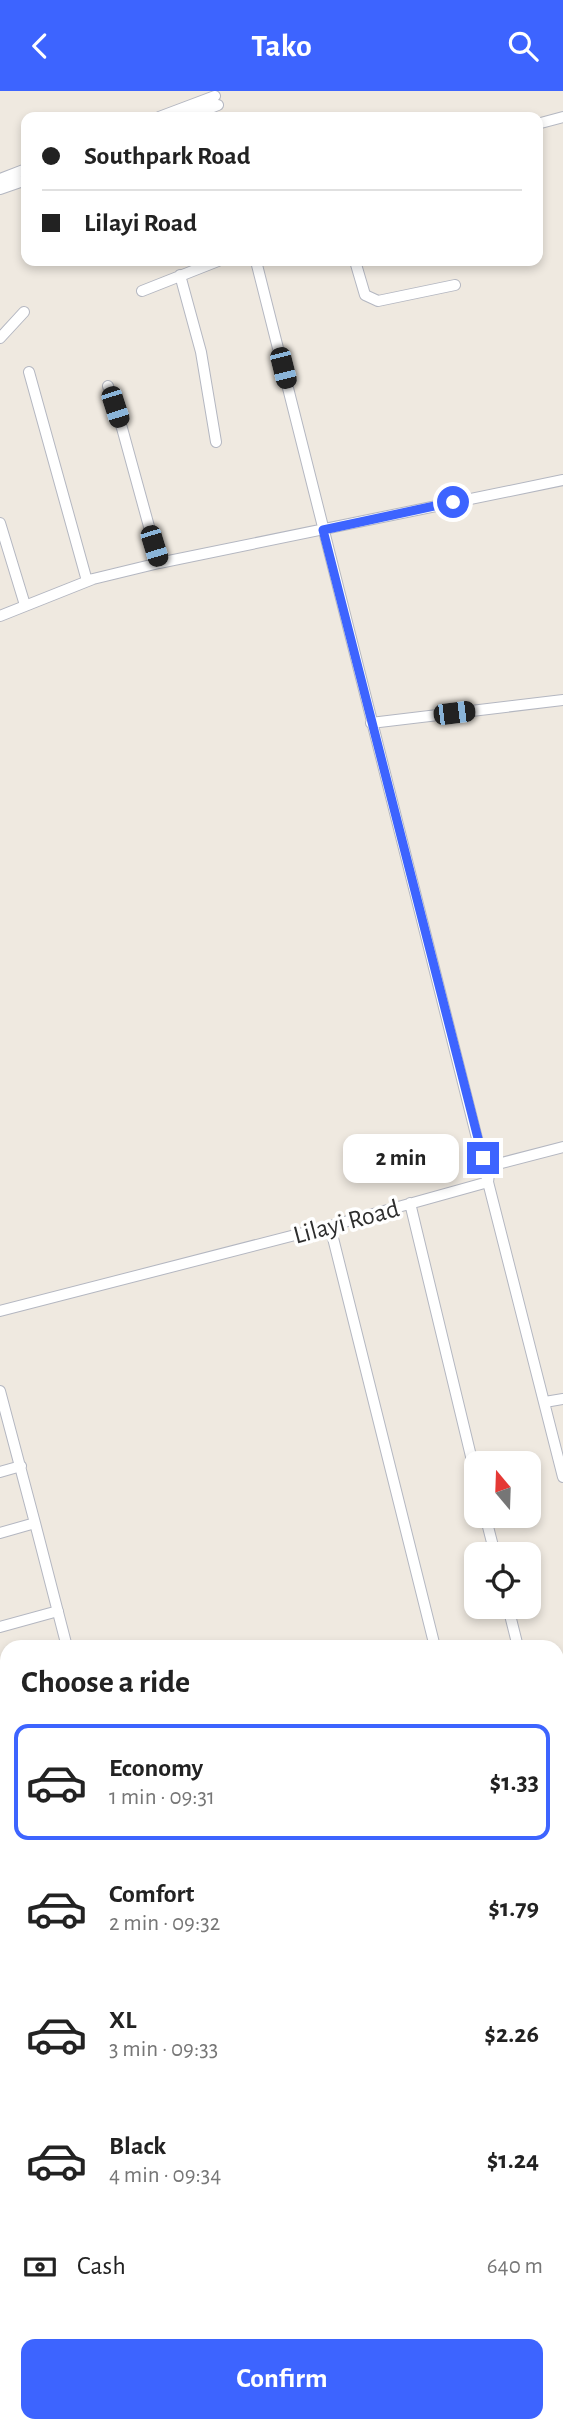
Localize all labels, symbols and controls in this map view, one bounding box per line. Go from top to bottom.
icon: back [21,27,59,65]
icon: search [504,27,542,65]
text: Tako [251,30,312,62]
text: Southpark Road [84,143,251,169]
text: Lilayi Road [84,210,197,236]
car [268,345,299,391]
car [99,384,132,430]
route start [437,486,469,518]
car [138,523,171,569]
car [432,700,477,726]
callout: 2 min [343,1133,458,1183]
route end [467,1142,499,1174]
text: 2 min [375,1147,427,1170]
street label: Lilayi Road [290,1195,402,1249]
north arrow [464,1451,541,1528]
map controls [464,1451,541,1619]
button: locate [464,1542,541,1619]
text: Choose a ride [21,1666,190,1698]
icon: car [25,1751,88,1814]
text: Economy [109,1755,203,1781]
text: $1.33 [490,1769,539,1795]
text: 1 min · 09:31 [109,1786,215,1809]
icon: car [25,1877,88,1940]
text: Comfort [109,1881,194,1907]
text: $1.79 [488,1895,539,1921]
text: 2 min · 09:32 [109,1912,220,1935]
icon: car [25,2003,88,2066]
text: XL [109,2007,136,2033]
text: $2.26 [484,2021,539,2047]
text: 3 min · 09:33 [109,2038,218,2061]
icon: car [25,2129,88,2192]
text: Black [109,2133,166,2159]
text: $1.24 [487,2147,539,2173]
text: 4 min · 09:34 [109,2164,221,2187]
icon: cash [21,2248,59,2286]
text: Cash [77,2253,126,2279]
text: 640 m [487,2255,543,2278]
button: Confirm [21,2339,543,2419]

